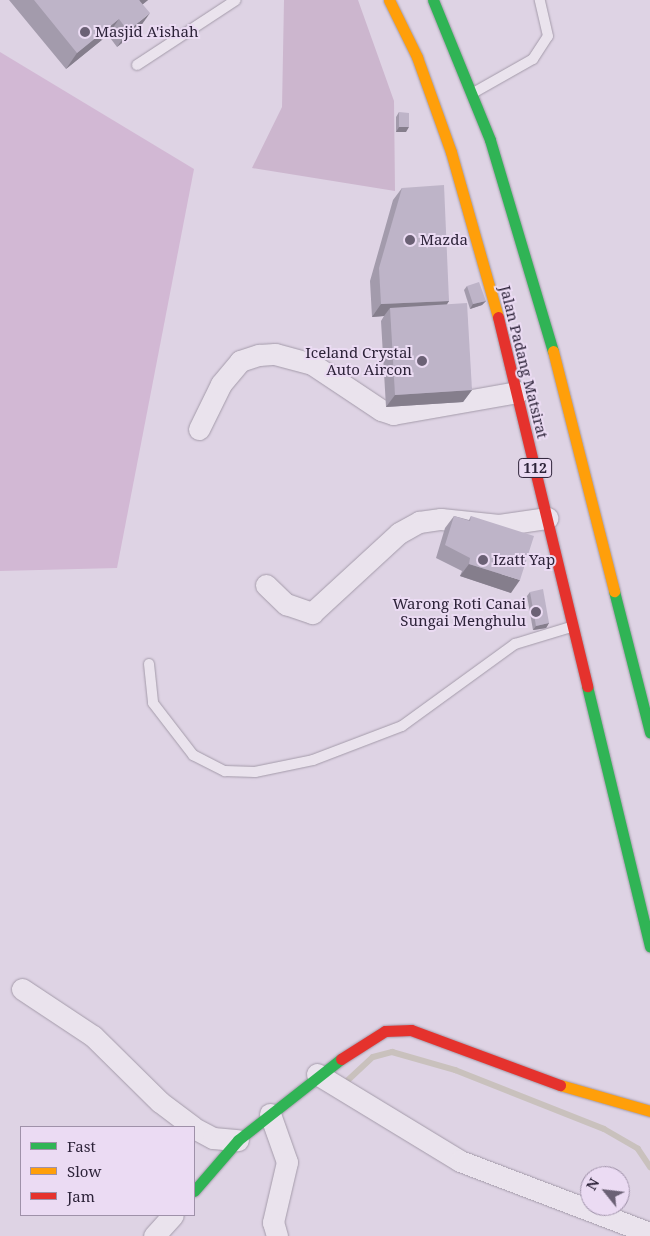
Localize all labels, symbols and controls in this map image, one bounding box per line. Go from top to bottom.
place label: Masjid A'ishah [95,23,198,41]
marker: Masjid A'ishah [79,26,91,38]
place label: Mazda [420,231,468,249]
marker: Mazda [404,234,416,246]
street label: Jalan Padang Matsirat [496,284,552,440]
place label: Iceland Crystal Auto Aircon [305,343,412,378]
marker: Iceland Crystal Auto Aircon [416,355,428,367]
road number: 112 [518,456,552,479]
place label: Izatt Yap [493,551,555,569]
marker: Izatt Yap [477,554,489,566]
place label: Warong Roti Canai Sungai Menghulu [392,594,526,629]
marker: Warong Roti Canai Sungai Menghulu [530,606,542,618]
legend [20,1126,195,1216]
text: Fast [67,1136,96,1156]
text: Slow [67,1161,101,1181]
north arrow [580,1166,630,1216]
text: N [581,1175,603,1193]
text: Jam [67,1186,95,1206]

